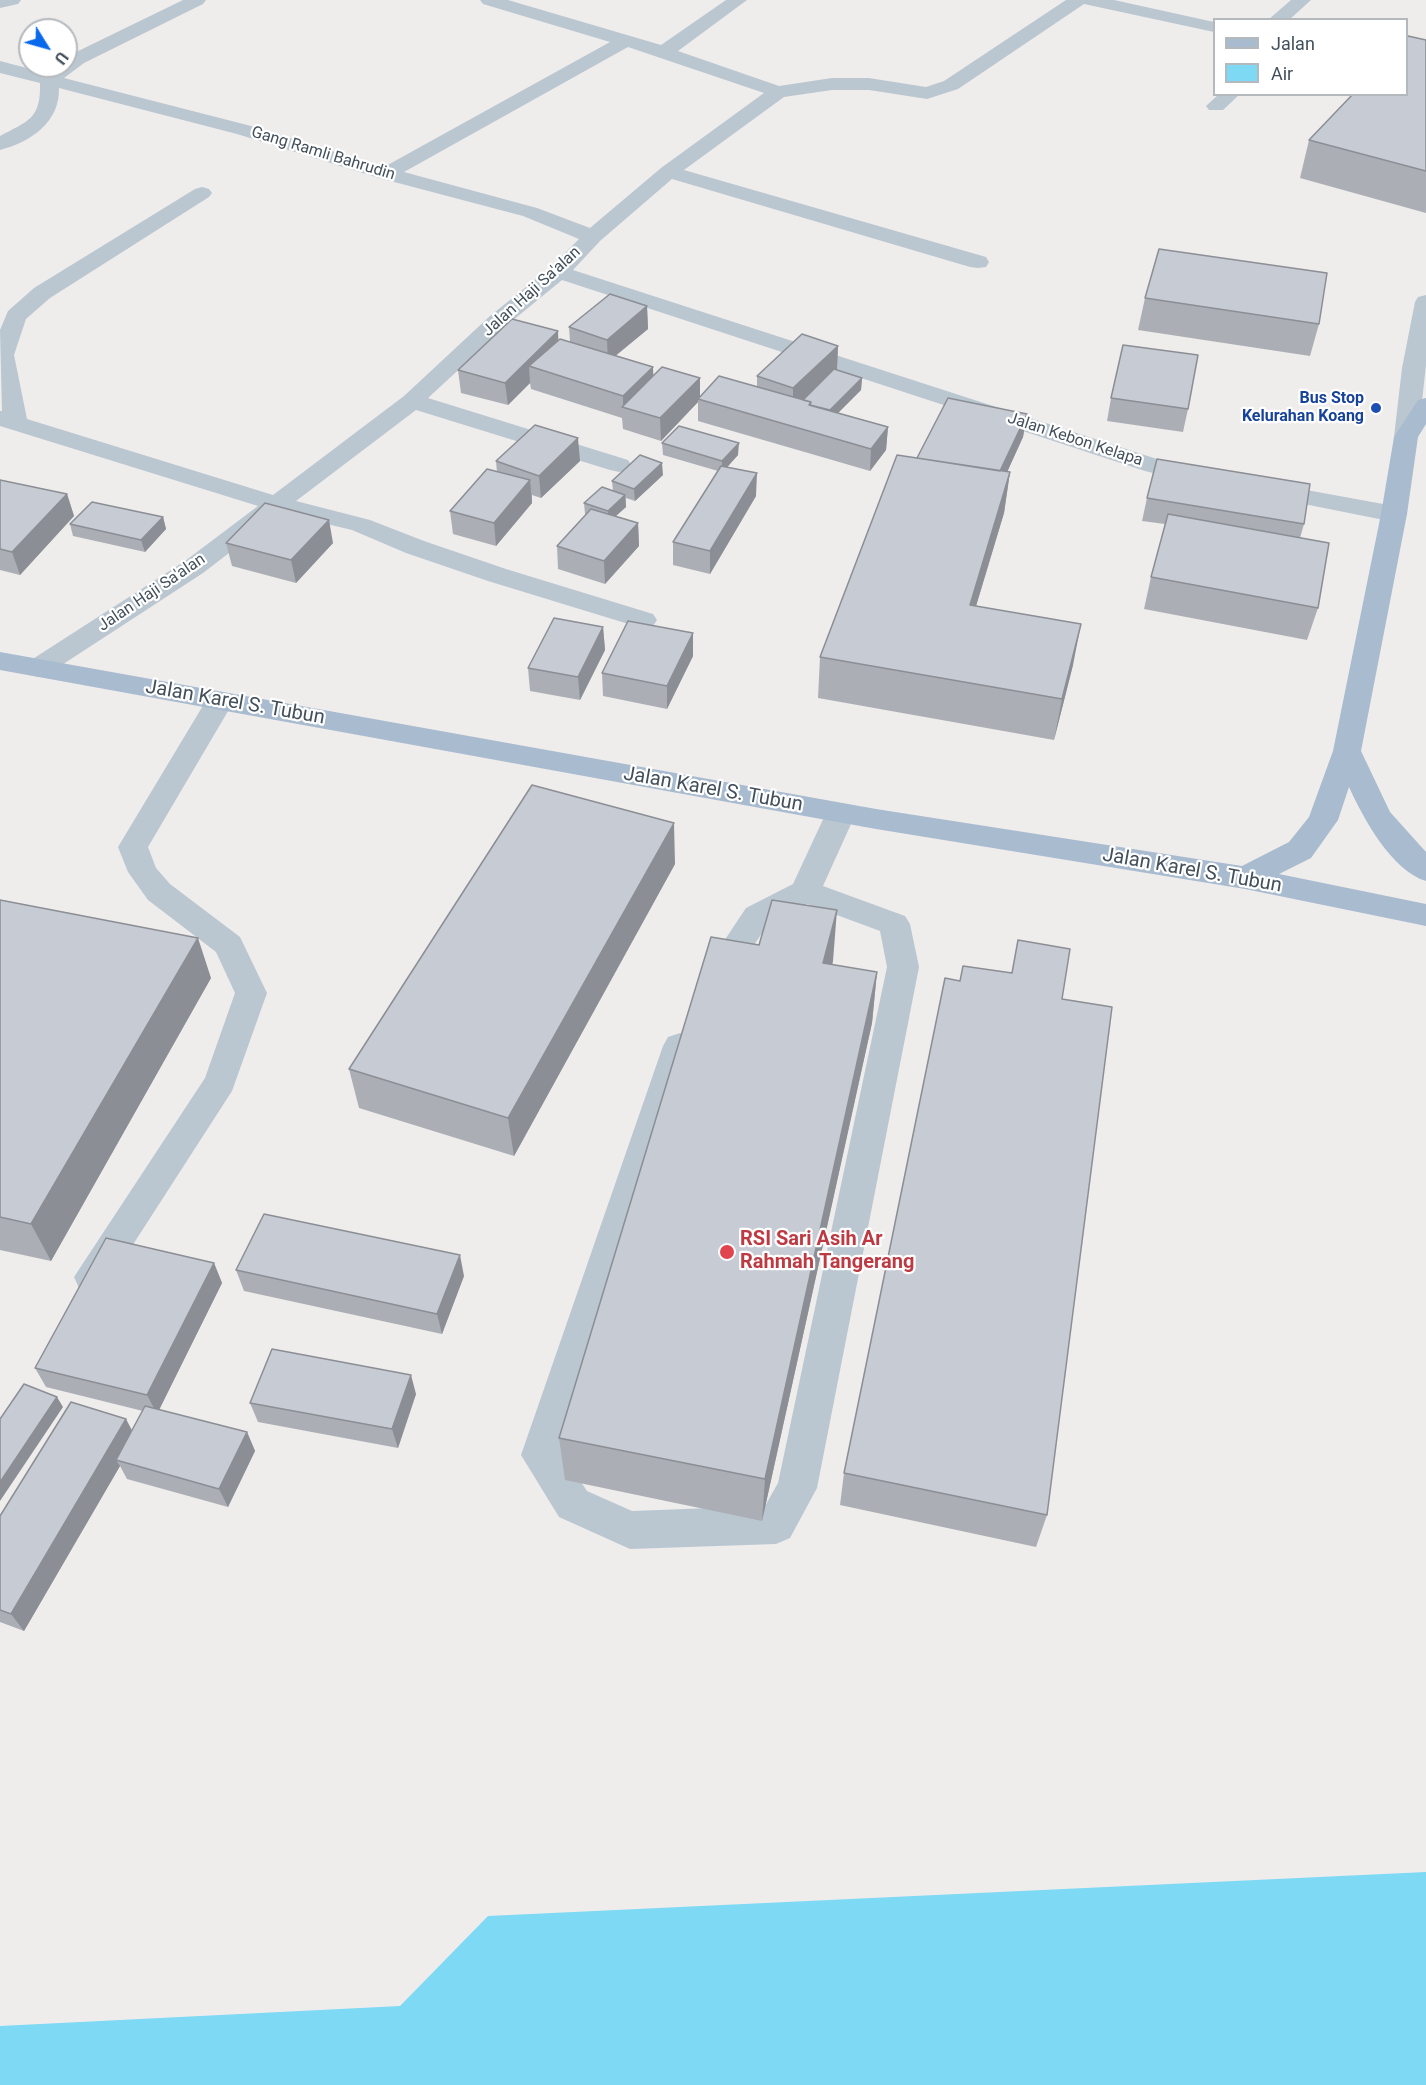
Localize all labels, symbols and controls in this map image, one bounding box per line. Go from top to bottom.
north arrow [18,18,78,78]
legend [1213,18,1408,96]
text: Jalan [1271,33,1315,54]
text: U [50,48,72,68]
text: Air [1271,63,1293,84]
street label: Gang Ramli Bahrudin [249,123,397,185]
street label: Jalan Haji Sa'alan [479,243,585,341]
place label: Bus Stop Kelurahan Koang [1242,389,1364,427]
marker: Bus Stop Kelurahan Koang [1369,401,1383,415]
street label: Jalan Kebon Kelapa [1005,409,1145,471]
street label: Jalan Haji Sa'alan [95,550,209,636]
street label: Jalan Karel S. Tubun [144,675,326,731]
street label: Jalan Karel S. Tubun [622,762,804,818]
street label: Jalan Karel S. Tubun [1101,843,1283,899]
place label: RSI Sari Asih Ar Rahmah Tangerang [740,1228,914,1275]
marker: RSI Sari Asih Ar Rahmah Tangerang [718,1243,736,1261]

